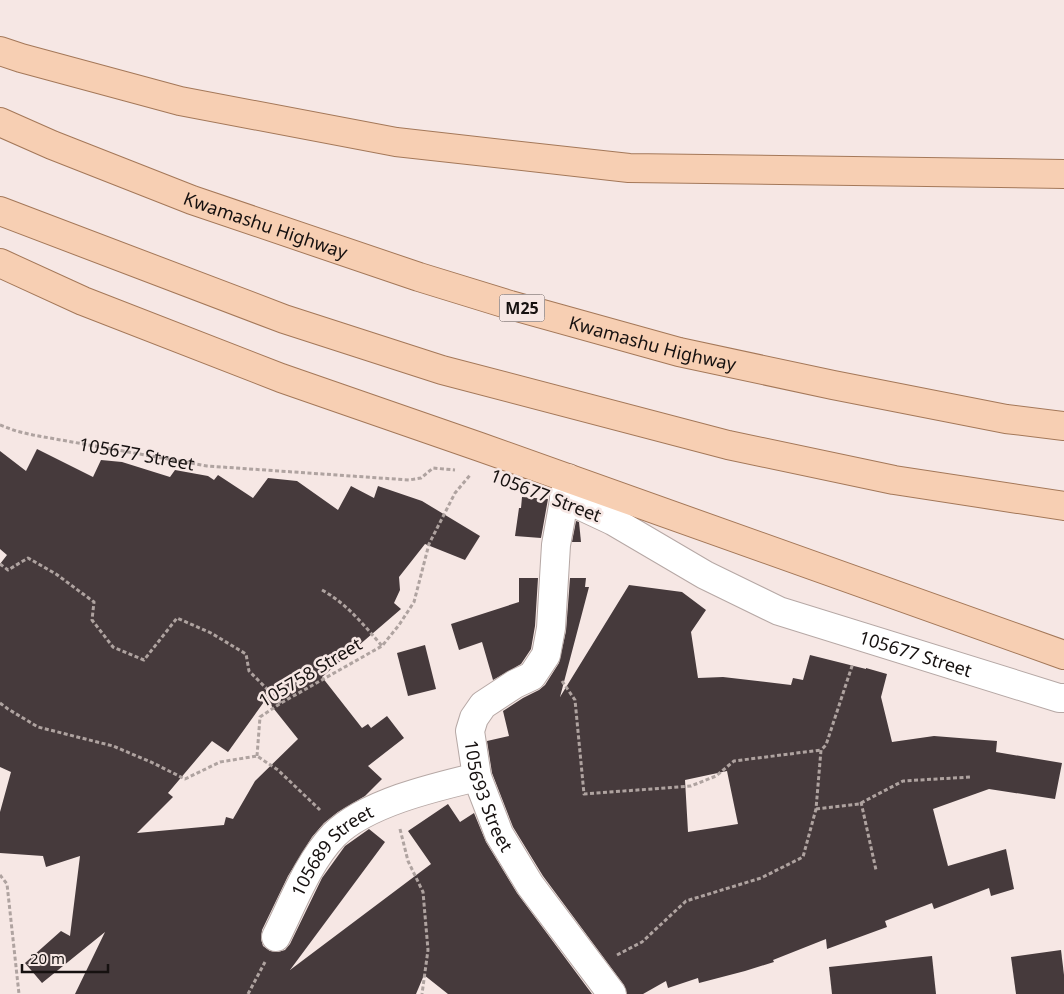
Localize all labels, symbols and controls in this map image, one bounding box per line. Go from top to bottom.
street label: Kwamashu Highway [180,186,351,264]
road number: M25 [500,294,544,322]
street label: Kwamashu Highway [567,310,739,376]
street label: 105677 Street [77,431,197,476]
street label: 105677 Street [487,463,605,527]
street label: 105677 Street [856,625,975,682]
street label: 105758 Street [254,631,367,712]
street label: 105693 Street [460,738,519,856]
street label: 105689 Street [285,799,377,900]
scale bar [22,942,109,974]
text: 20 m [30,948,65,968]

